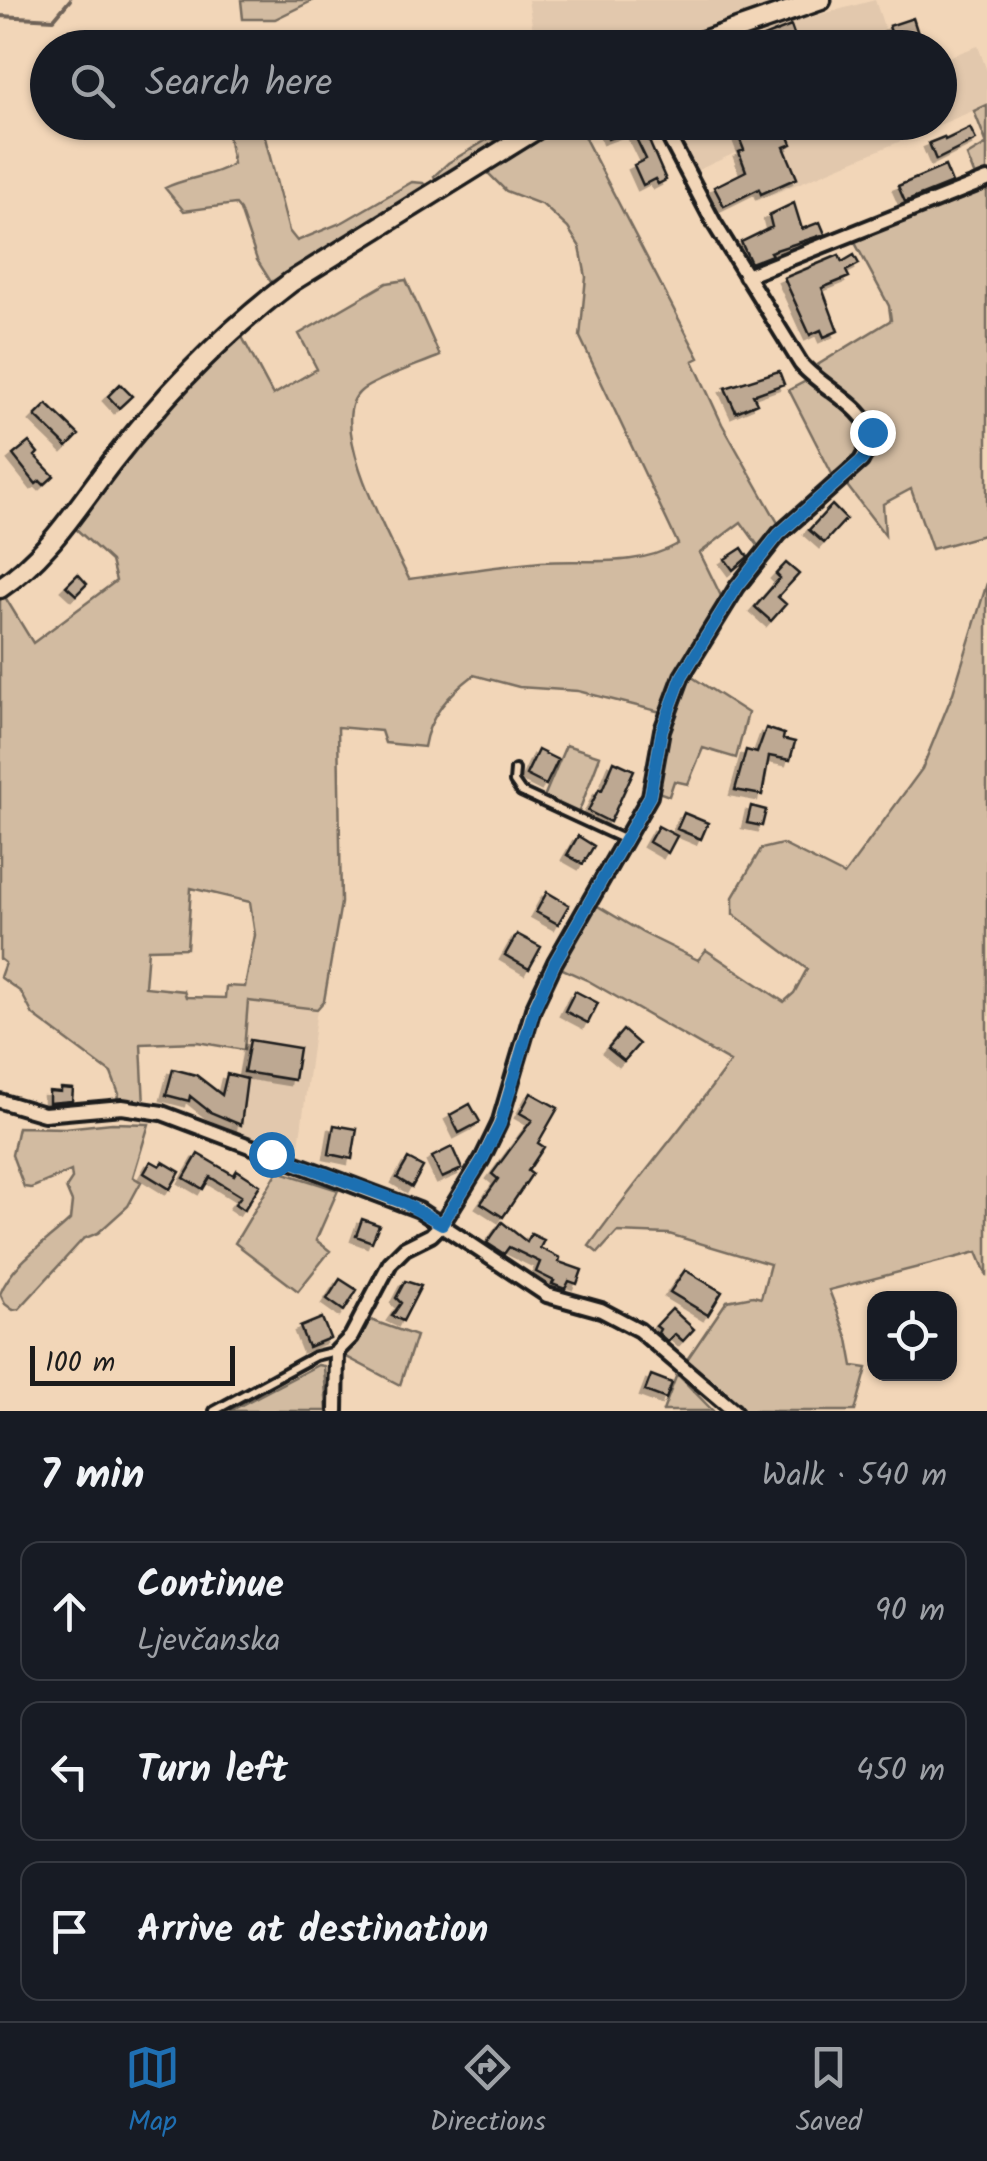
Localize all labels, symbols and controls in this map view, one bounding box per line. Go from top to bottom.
search box [30,30,957,140]
text: Search here [145,55,332,115]
icon: search [65,58,120,113]
route end [850,410,896,456]
route start [249,1132,295,1178]
map controls [867,1291,957,1381]
button: locate [867,1291,957,1381]
scale bar [30,1341,235,1386]
text: 100 m [45,1341,115,1386]
text: 7 min [40,1443,145,1510]
text: Walk · 540 m [762,1451,947,1502]
text: Continue [137,1556,284,1616]
icon: ahead [42,1584,97,1639]
text: 90 m [875,1586,945,1637]
text: Ljevčanska [137,1616,281,1667]
text: Turn left [137,1741,288,1801]
icon: left [42,1744,97,1799]
text: 450 m [856,1746,945,1797]
text: Arrive at destination [137,1901,488,1961]
icon: arrive [42,1904,97,1959]
tab: Map [125,2040,180,2145]
tab: Directions [430,2040,546,2145]
tab: Saved [796,2040,862,2145]

